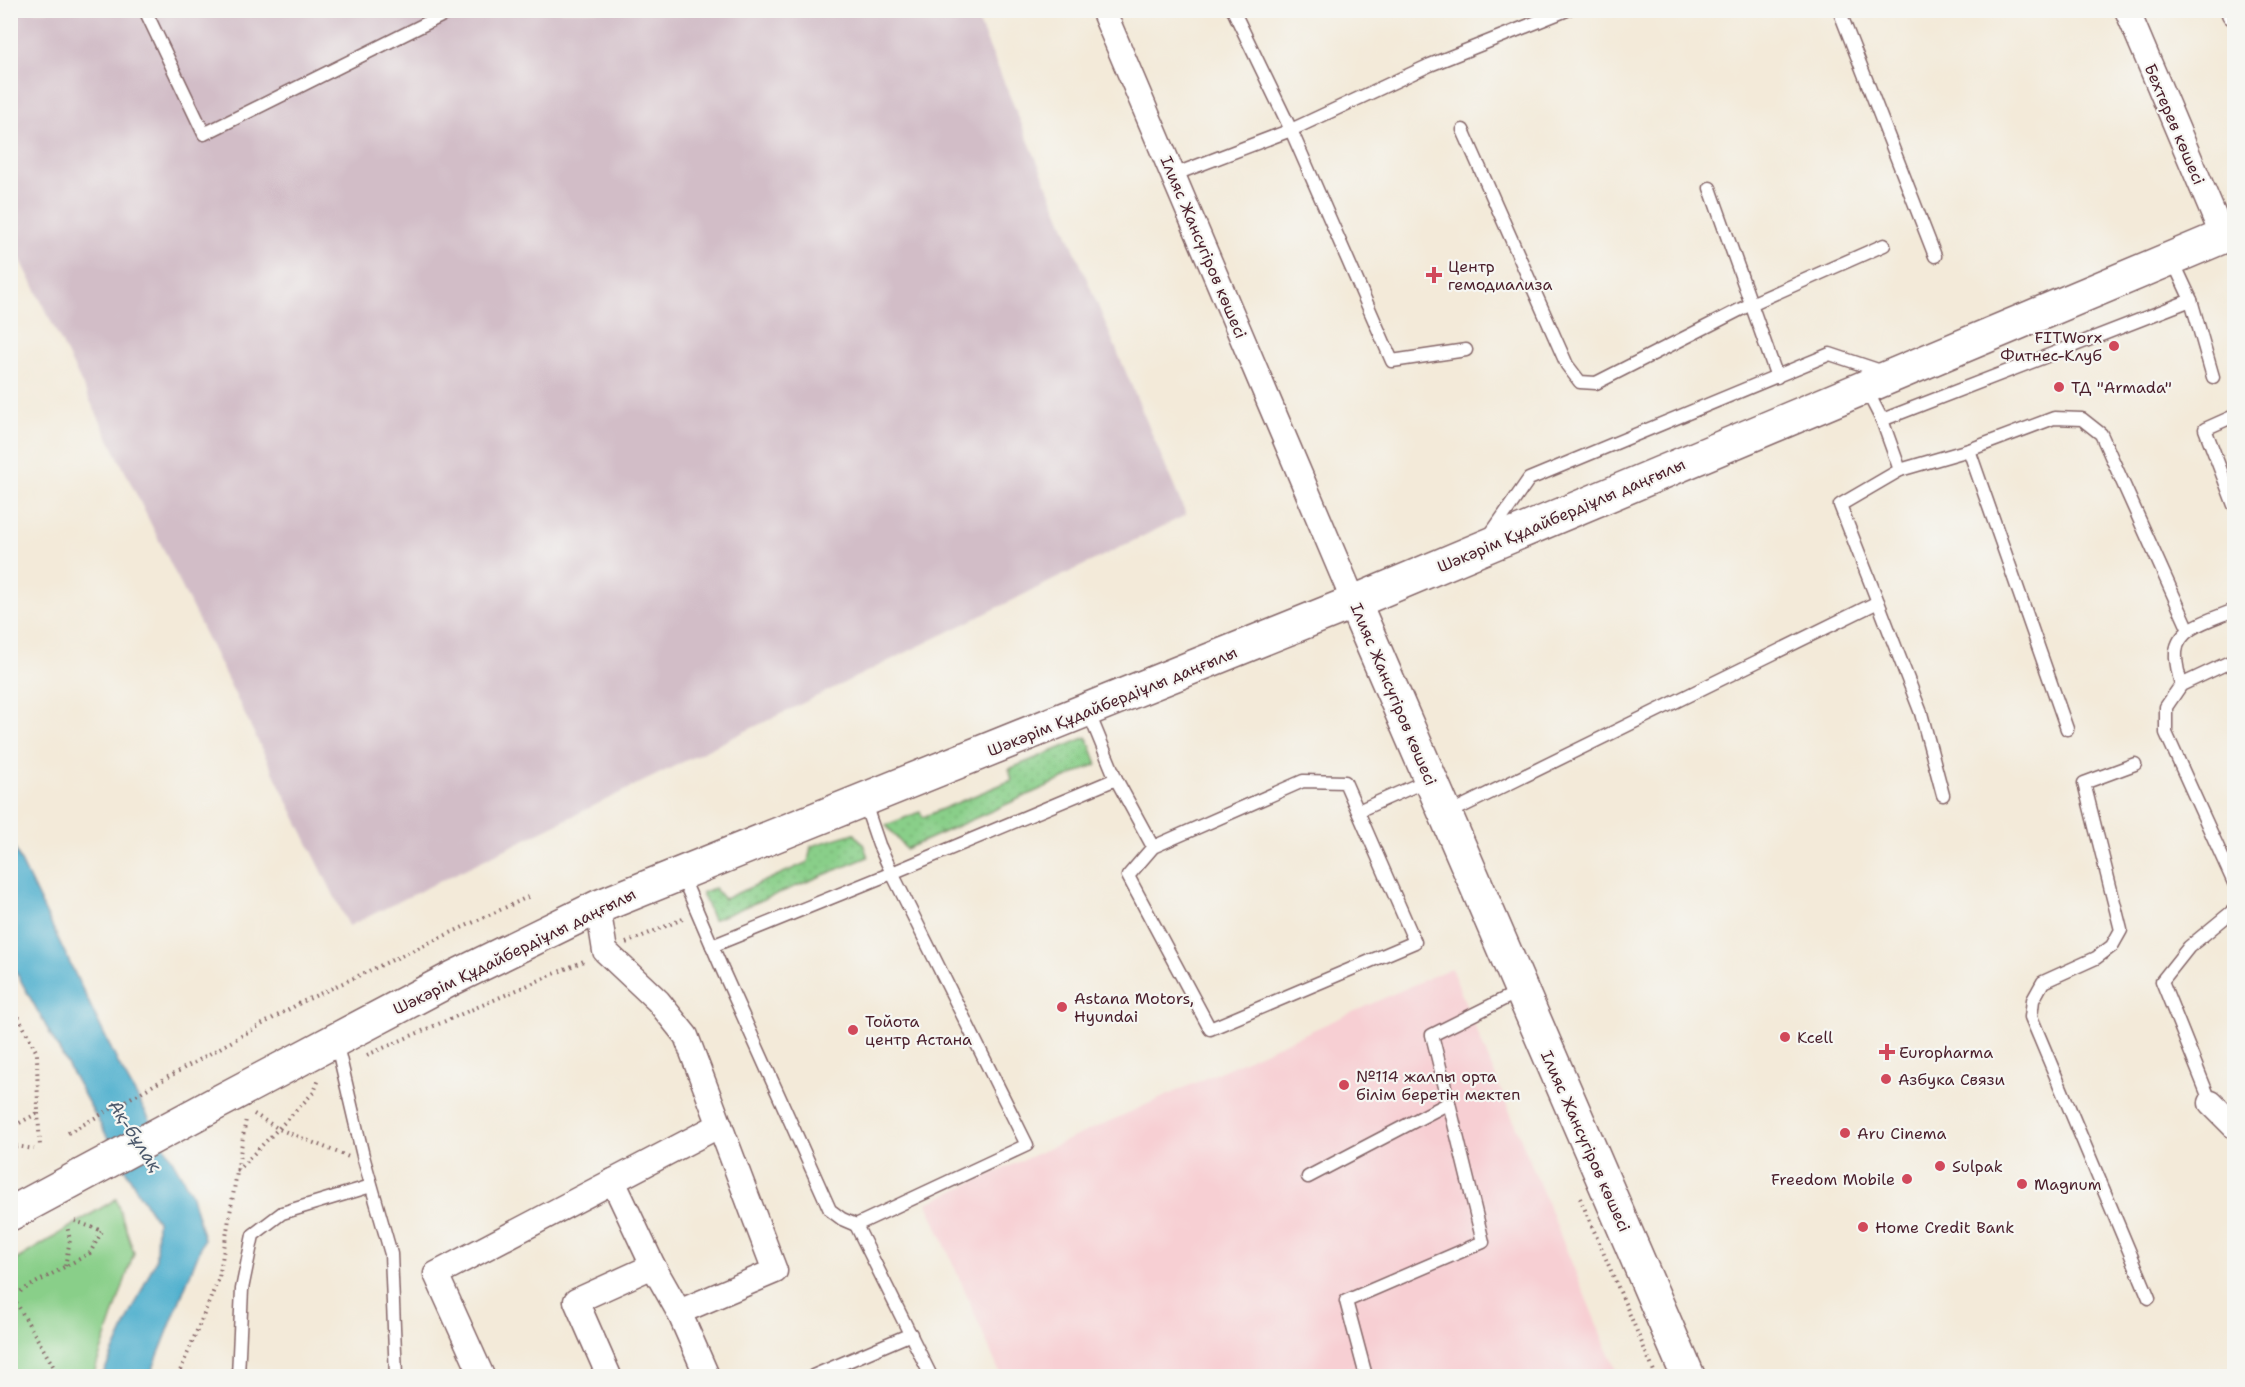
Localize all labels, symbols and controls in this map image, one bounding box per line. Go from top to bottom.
street label: Бехтерев көшесі [2140,60,2210,188]
street label: Ілияс Жансүгіров көшесі [1156,153,1252,342]
place label: Центр гемодиализа [1448,256,1552,295]
marker: Центр гемодиализа [1425,266,1443,284]
place label: FITWorx Фитнес-Клуб [2000,327,2102,366]
marker: FITWorx Фитнес-Клуб [2107,339,2121,353]
place label: ТД "Armada" [2071,377,2172,398]
marker: ТД "Armada" [2052,380,2066,394]
street label: Шәкәрім Құдайбердіұлы даңғылы [1434,454,1688,577]
street label: Ілияс Жансүгіров көшесі [1346,600,1442,789]
street label: Шәкәрім Құдайбердіұлы даңғылы [984,642,1240,761]
street label: Шәкәрім Құдайбердіұлы даңғылы [389,883,639,1020]
place label: Astana Motors, Hyundai [1074,988,1194,1027]
marker: Astana Motors, Hyundai [1055,1000,1069,1014]
place label: Тойота центр Астана [865,1011,972,1050]
marker: Тойота центр Астана [846,1023,860,1037]
place label: Kcell [1797,1027,1833,1048]
marker: Kcell [1778,1030,1792,1044]
place label: Europharma [1899,1042,1993,1063]
marker: Europharma [1880,1045,1894,1059]
street label: Ілияс Жансүгіров көшесі [1536,1047,1635,1235]
place label: №114 жалпы орта білім беретін мектеп [1356,1066,1520,1105]
place label: Азбука Связи [1898,1069,2005,1090]
marker: Азбука Связи [1879,1072,1893,1086]
marker: №114 жалпы орта білім беретін мектеп [1337,1078,1351,1092]
water label: Ақ-бұлақ [103,1095,167,1177]
place label: Aru Cinema [1857,1123,1947,1144]
marker: Aru Cinema [1838,1126,1852,1140]
place label: Sulpak [1952,1156,2003,1177]
marker: Sulpak [1933,1159,1947,1173]
place label: Freedom Mobile [1771,1169,1895,1190]
marker: Freedom Mobile [1900,1172,1914,1186]
place label: Magnum [2034,1174,2102,1195]
marker: Magnum [2015,1177,2029,1191]
place label: Home Credit Bank [1875,1217,2014,1238]
marker: Home Credit Bank [1856,1220,1870,1234]

